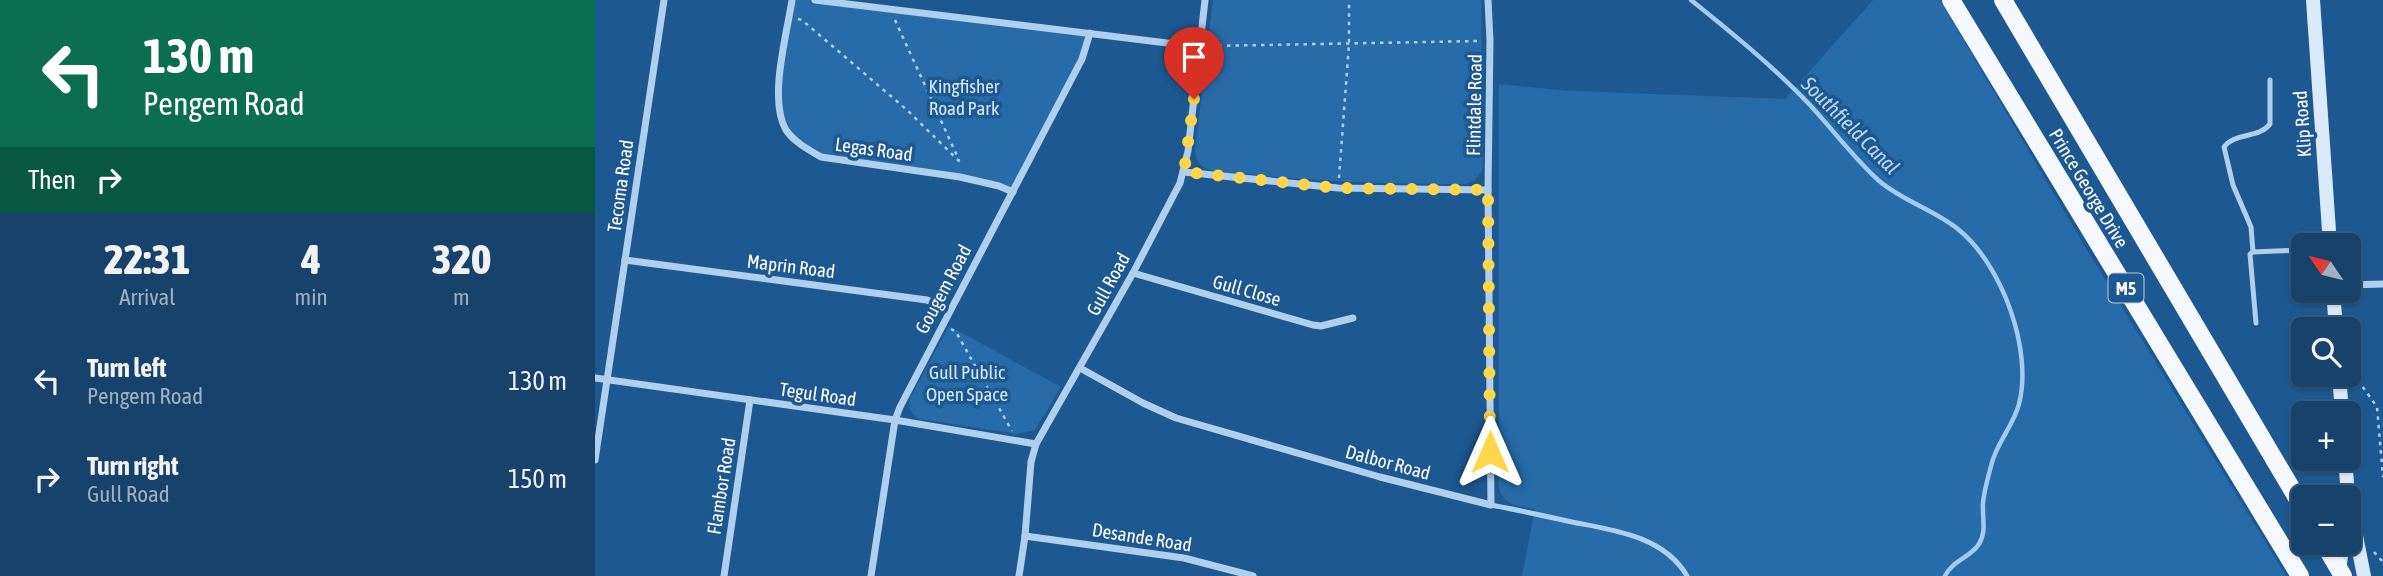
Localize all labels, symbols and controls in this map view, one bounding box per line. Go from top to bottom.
text: 130 m [143,27,254,83]
pin [1164,27,1224,99]
icon: left [28,28,119,119]
icon: arrive [1175,38,1213,76]
street label: Flintdale Road [1462,54,1486,156]
water label: Southfield Canal [1797,71,1905,179]
park label: Kingfisher Road Park [929,75,1000,119]
text: Pengem Road [143,85,305,122]
street label: Klip Road [2289,90,2315,158]
street label: Prince George Drive [2045,124,2133,252]
street label: Legas Road [834,133,914,165]
street label: Tecoma Road [603,138,637,234]
icon: right [90,161,128,199]
text: Then [28,165,76,195]
north arrow [2291,233,2361,303]
map controls [2291,233,2361,555]
text: 22:31 [104,235,191,283]
text: 4 [301,235,321,283]
text: 320 [432,235,491,283]
street label: Gougem Road [910,241,976,337]
street label: Gull Road [1082,249,1134,319]
street label: Maprin Road [746,250,836,282]
street label: Gull Close [1211,270,1283,310]
road number: M5 [2109,274,2143,302]
text: Arrival [119,284,175,310]
text: min [295,284,328,310]
text: m [453,284,470,310]
button: search [2291,317,2361,387]
text: Turn left [87,353,167,383]
park label: Gull Public Open Space [926,361,1008,405]
icon: left [28,362,66,400]
text: 130 m [508,366,567,396]
street label: Tegul Road [778,378,858,410]
text: Pengem Road [87,383,203,409]
button: + [2291,401,2361,471]
position arrow [1453,415,1527,489]
street label: Flambor Road [702,436,740,536]
street label: Dalbor Road [1343,440,1433,484]
text: Turn right [87,451,178,481]
icon: right [28,460,66,498]
text: 150 m [508,464,567,494]
text: Gull Road [87,481,170,507]
button: − [2291,485,2361,555]
street label: Desande Road [1091,518,1193,556]

